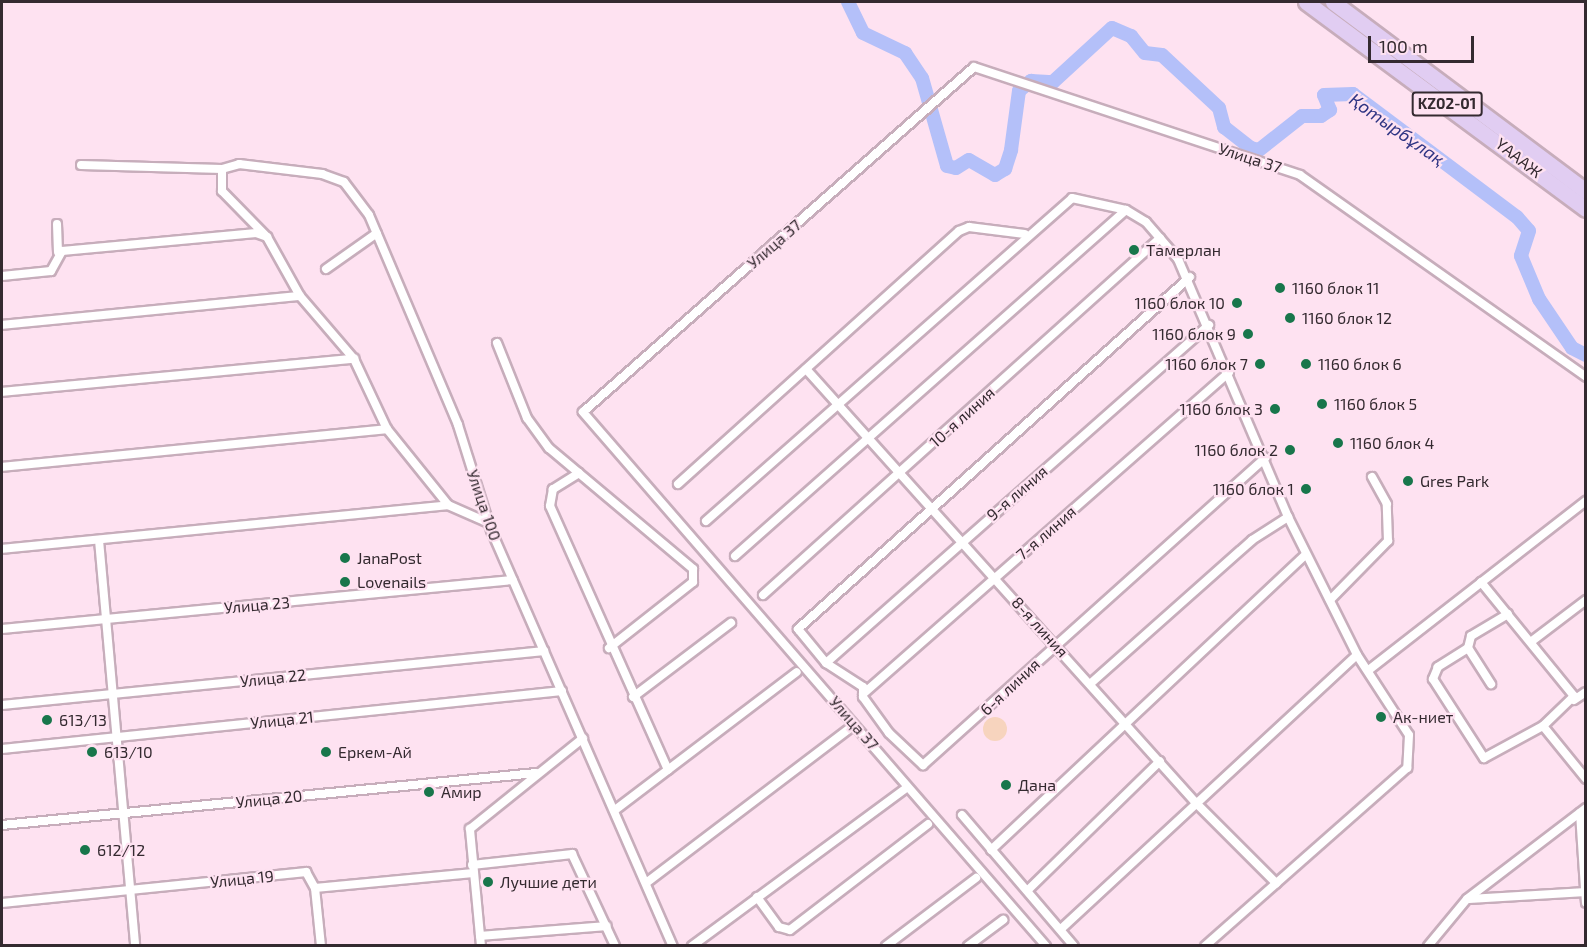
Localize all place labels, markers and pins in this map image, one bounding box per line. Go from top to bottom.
place label: Тамерлан [1146,240,1221,260]
marker: Тамерлан [1127,243,1141,257]
place label: 1160 блок 11 [1292,278,1379,298]
marker: 1160 блок 11 [1273,281,1287,295]
place label: 1160 блок 10 [1134,293,1225,313]
marker: 1160 блок 10 [1230,296,1244,310]
place label: 1160 блок 12 [1302,308,1392,328]
marker: 1160 блок 12 [1283,311,1297,325]
place label: 1160 блок 9 [1152,324,1236,344]
marker: 1160 блок 9 [1241,327,1255,341]
place label: 1160 блок 7 [1165,354,1248,374]
place label: 1160 блок 6 [1318,354,1402,374]
marker: 1160 блок 7 [1253,357,1267,371]
marker: 1160 блок 6 [1299,357,1313,371]
place label: 1160 блок 5 [1334,394,1417,414]
marker: 1160 блок 5 [1315,397,1329,411]
place label: 1160 блок 3 [1180,399,1263,419]
marker: 1160 блок 3 [1268,402,1282,416]
place label: 1160 блок 4 [1350,433,1434,453]
marker: 1160 блок 4 [1331,436,1345,450]
place label: 1160 блок 2 [1194,440,1278,460]
marker: 1160 блок 2 [1283,443,1297,457]
place label: Gres Park [1420,471,1489,491]
marker: Gres Park [1401,474,1415,488]
place label: 1160 блок 1 [1213,479,1294,499]
marker: 1160 блок 1 [1299,482,1313,496]
place label: JanaPost [357,548,422,568]
marker: JanaPost [338,551,352,565]
place label: Lovenails [357,572,426,592]
marker: Lovenails [338,575,352,589]
place label: Ак-ниет [1393,707,1453,727]
place label: 613/13 [59,710,107,730]
marker: Ак-ниет [1374,710,1388,724]
marker: 613/13 [40,713,54,727]
place label: 613/10 [104,742,153,762]
place label: Еркем-Ай [338,742,412,762]
marker: 613/10 [85,745,99,759]
marker: Еркем-Ай [319,745,333,759]
place label: Дана [1018,775,1056,795]
marker: Дана [999,778,1013,792]
place label: Амир [441,782,482,802]
marker: Амир [422,785,436,799]
place label: 612/12 [97,840,145,860]
marker: 612/12 [78,843,92,857]
place label: Лучшие дети [500,872,597,892]
marker: Лучшие дети [481,875,495,889]

